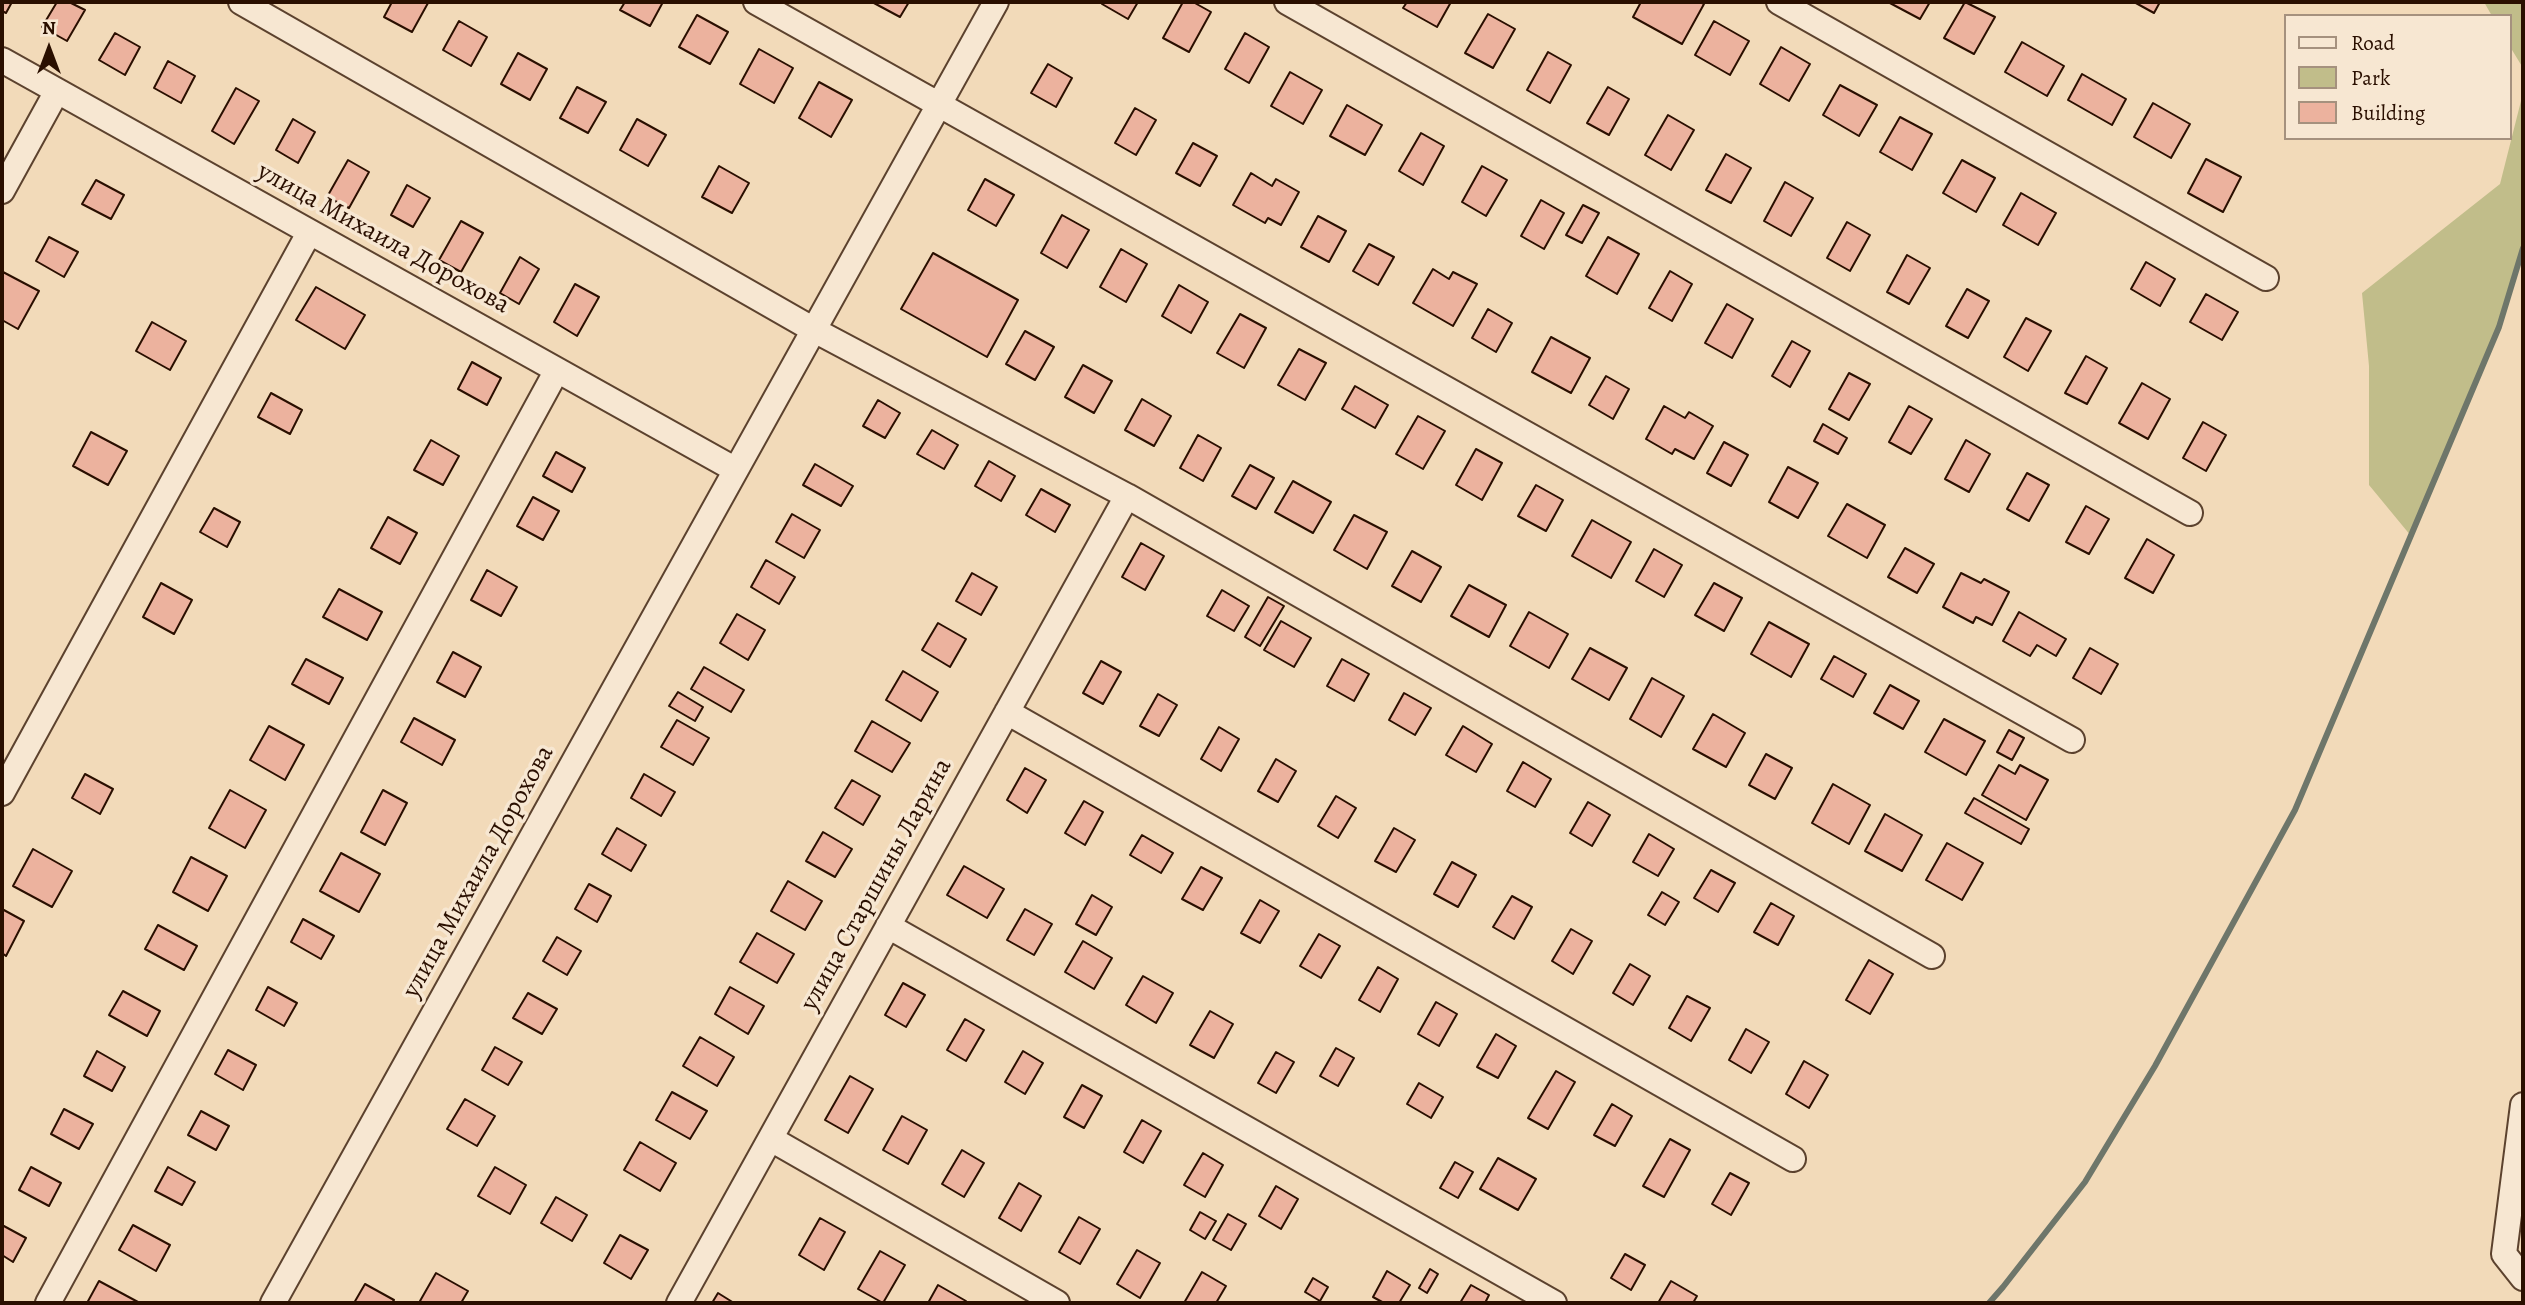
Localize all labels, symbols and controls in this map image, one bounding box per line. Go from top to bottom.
north arrow [14,14,84,84]
legend [2284,14,2511,140]
text: N [42,15,56,41]
text: Road [2351,29,2395,57]
text: Park [2351,64,2390,92]
text: Building [2351,99,2425,127]
street label: улица Михаила Дорохова [251,157,515,321]
street label: улица Михаила Дорохова [397,740,561,1004]
street label: улица Старшины Ларина [795,753,959,1017]

